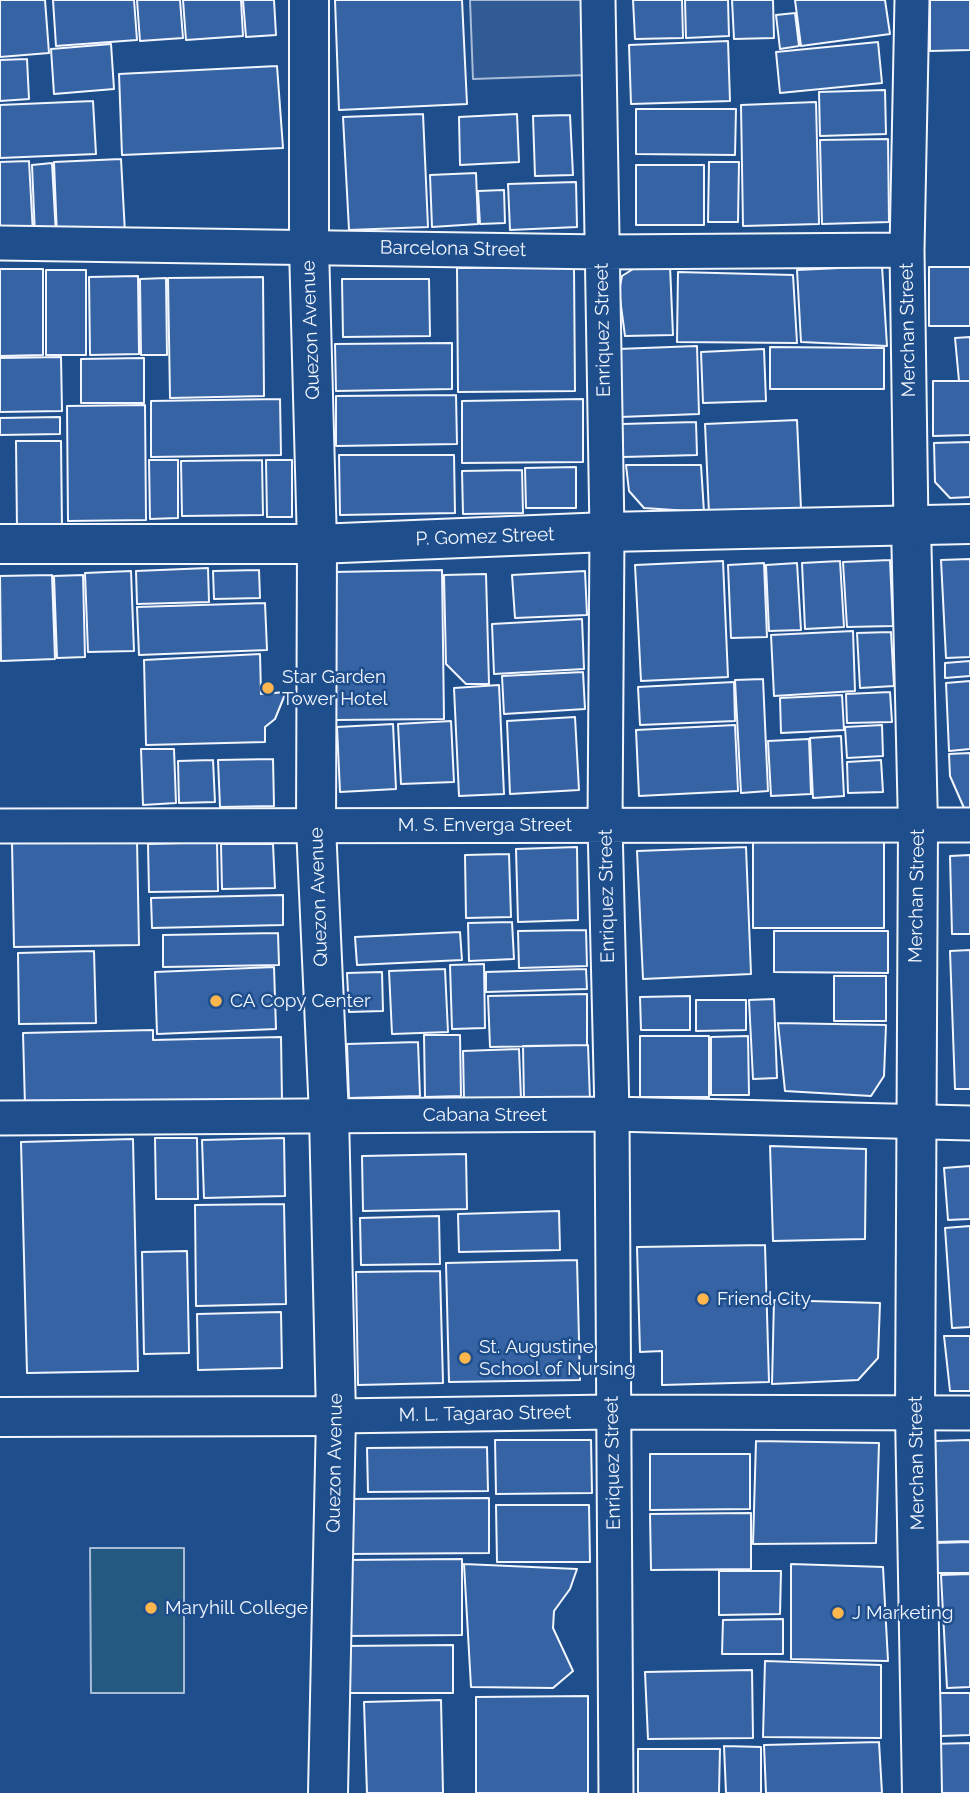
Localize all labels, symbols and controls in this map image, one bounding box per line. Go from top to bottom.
street label: Barcelona Street [380,236,526,262]
street label: Quezon Avenue [297,260,325,400]
street label: Enriquez Street [590,263,616,397]
street label: Merchan Street [895,263,921,397]
street label: P. Gomez Street [415,523,555,551]
place label: Star Garden Tower Hotel [282,666,388,710]
marker: Star Garden Tower Hotel [260,680,276,696]
street label: M. S. Enverga Street [398,814,572,836]
street label: Quezon Avenue [305,827,333,967]
street label: Enriquez Street [594,829,620,963]
street label: Merchan Street [904,829,930,963]
place label: CA Copy Center [230,990,371,1012]
marker: CA Copy Center [208,993,224,1009]
street label: Cabana Street [423,1104,547,1126]
place label: Friend City [717,1288,811,1310]
marker: Friend City [695,1291,711,1307]
place label: St. Augustine School of Nursing [479,1336,636,1380]
marker: St. Augustine School of Nursing [457,1350,473,1366]
street label: Quezon Avenue [322,1393,348,1533]
street label: Enriquez Street [600,1396,626,1530]
street label: Merchan Street [904,1396,930,1530]
street label: M. L. Tagarao Street [399,1401,571,1427]
place label: Maryhill College [165,1597,308,1619]
marker: Maryhill College [143,1600,159,1616]
place label: J Marketing [852,1602,954,1624]
marker: J Marketing [830,1605,846,1621]

